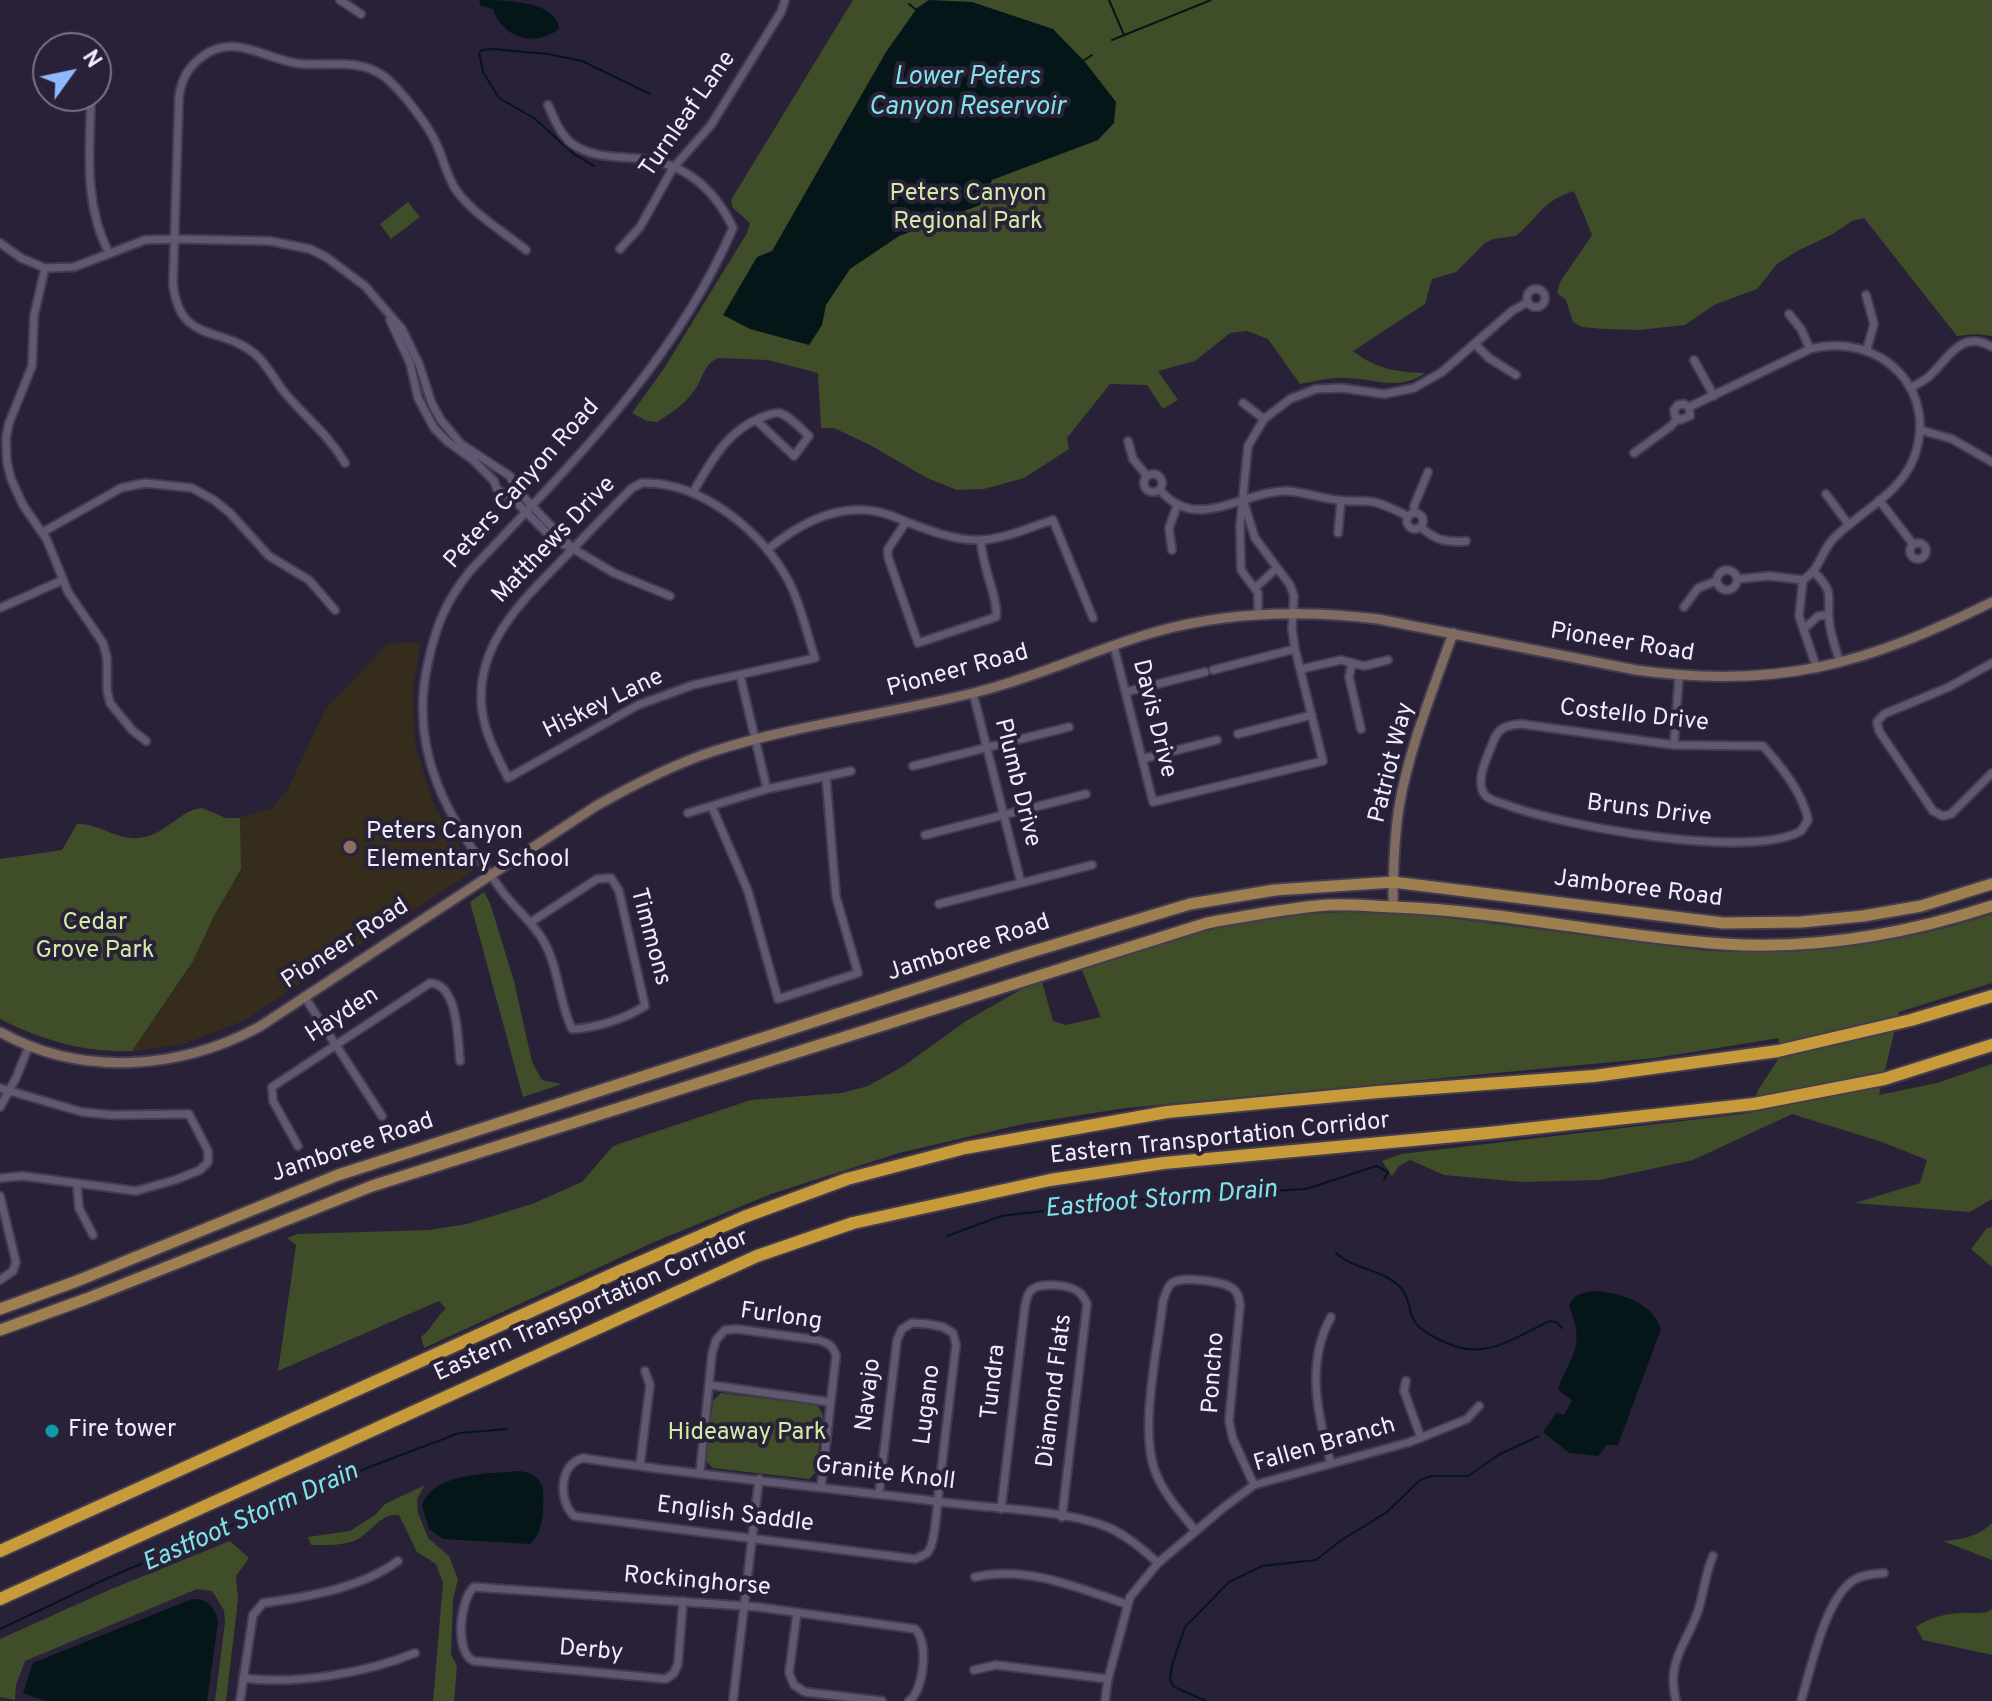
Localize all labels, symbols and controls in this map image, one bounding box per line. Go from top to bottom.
north arrow [32,32,112,112]
text: N [75,46,106,74]
street label: Turnleaf Lane [635,46,743,184]
water label: Lower Peters Canyon Reservoir [869,63,1065,124]
park label: Peters Canyon Regional Park [889,181,1047,237]
street label: Peters Canyon Road [439,394,607,576]
street label: Matthews Drive [487,471,623,611]
street label: Pioneer Road [1548,618,1696,670]
street label: Pioneer Road [884,639,1032,705]
street label: Davis Drive [1124,657,1182,781]
street label: Hiskey Lane [539,664,669,746]
street label: Costello Drive [1558,695,1710,739]
street label: Patriot Way [1364,700,1422,826]
street label: Plumb Drive [986,716,1046,850]
street label: Bruns Drive [1585,790,1713,834]
place label: Peters Canyon Elementary School [366,819,570,875]
marker: Peters Canyon Elementary School [341,838,359,856]
street label: Jamboree Road [1552,865,1724,915]
street label: Timmons [622,885,676,989]
street label: Pioneer Road [277,893,415,997]
street label: Jamboree Road [884,909,1054,989]
park label: Cedar Grove Park [36,910,154,966]
street label: Hayden [301,982,385,1050]
street label: Jamboree Road [268,1108,438,1190]
street label: Eastern Transportation Corridor [1049,1108,1391,1172]
water label: Eastfoot Storm Drain [1044,1175,1278,1227]
street label: Eastern Transportation Corridor [430,1224,754,1390]
street label: Furlong [738,1298,824,1338]
street label: Diamond Flats [1032,1313,1080,1469]
street label: Poncho [1198,1331,1232,1415]
street label: Tundra [977,1343,1013,1421]
street label: Navajo [851,1357,889,1433]
street label: Lugano [910,1363,948,1447]
street label: Fallen Branch [1251,1412,1399,1480]
place label: Fire tower [68,1417,176,1445]
park label: Hideaway Park [668,1420,826,1448]
marker: Fire tower [43,1422,61,1440]
street label: Granite Knoll [813,1452,957,1498]
water label: Eastfoot Storm Drain [138,1457,364,1581]
street label: English Saddle [655,1492,815,1540]
street label: Rockinghorse [622,1562,772,1604]
street label: Derby [558,1635,624,1669]

